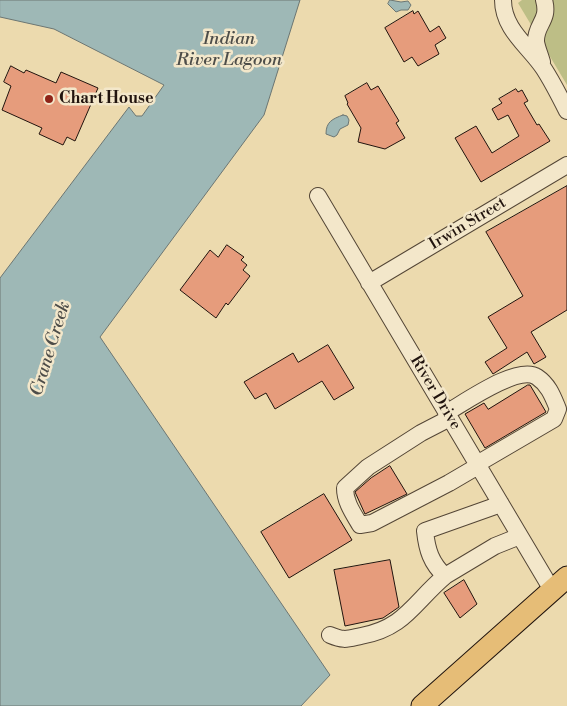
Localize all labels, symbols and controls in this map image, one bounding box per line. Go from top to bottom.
water label: Indian River Lagoon [176,29,282,72]
place label: Chart House [59,89,154,109]
marker: Chart House [43,93,55,105]
street label: Irwin Street [426,194,510,254]
water label: Crane Creek [26,299,76,399]
street label: River Drive [405,352,465,434]

